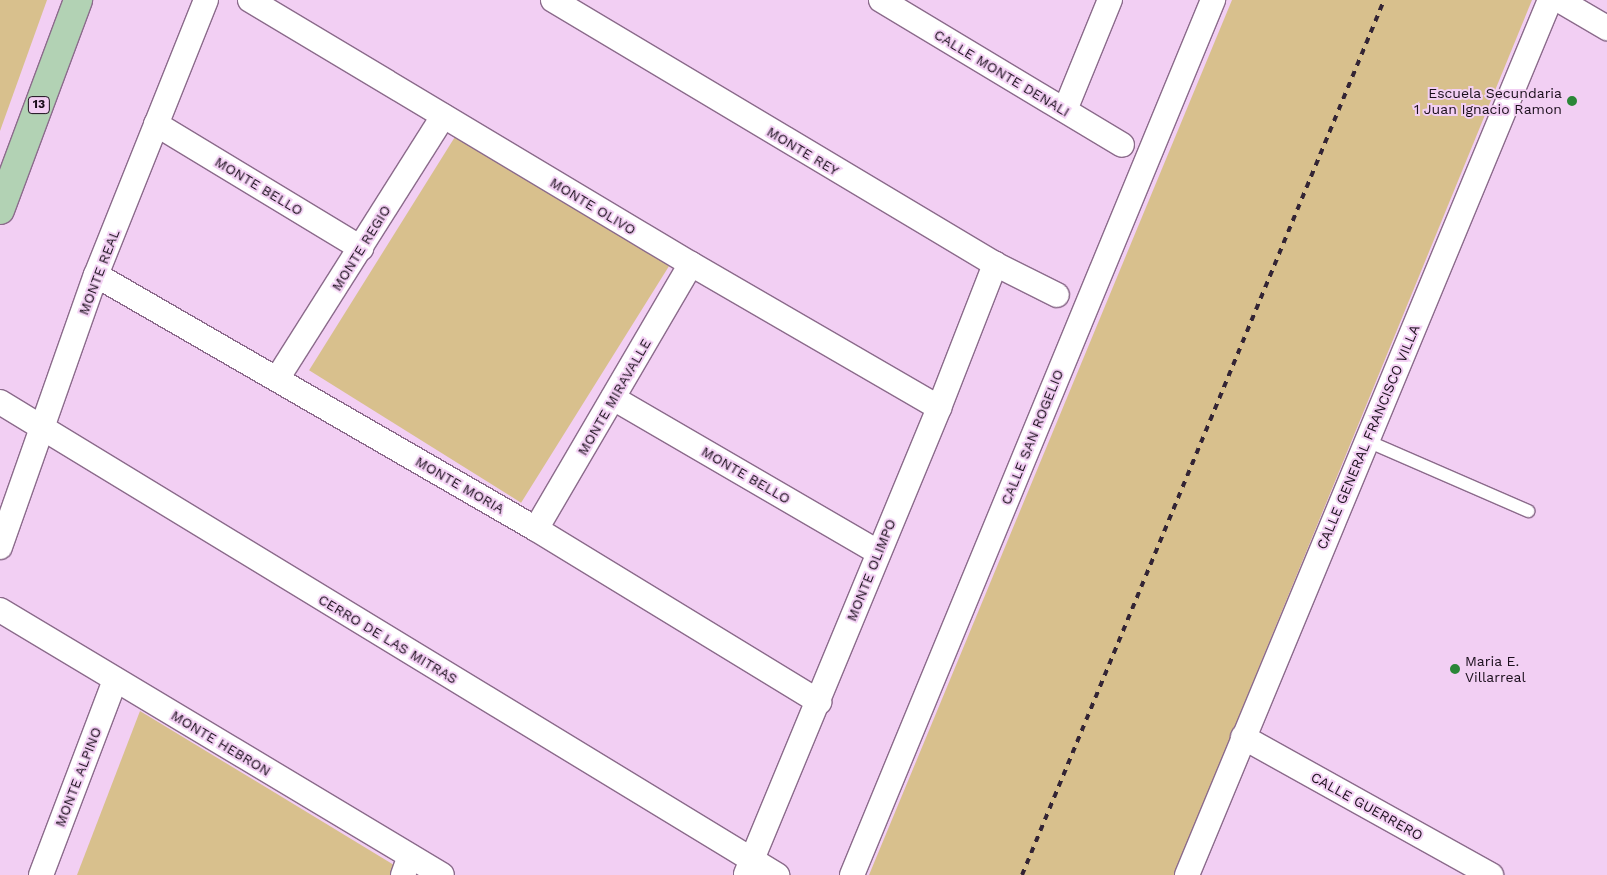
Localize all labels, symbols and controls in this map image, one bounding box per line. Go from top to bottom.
street label: CALLE MONTE DENALI [931,26,1073,120]
place label: Escuela Secundaria 1 Juan Ignacio Ramon [1414,85,1562,118]
marker: Escuela Secundaria 1 Juan Ignacio Ramon [1566,95,1578,107]
road number: 13 [28,96,50,114]
street label: MONTE REY [764,123,842,179]
street label: MONTE BELLO [212,153,306,219]
street label: MONTE OLIVO [547,174,639,238]
street label: MONTE REGIO [328,202,394,294]
street label: MONTE REAL [75,227,123,317]
street label: CALLE GENERAL FRANCISCO VILLA [1313,322,1423,552]
street label: MONTE MIRAVALLE [574,336,654,458]
street label: CALLE SAN ROGELIO [997,367,1067,507]
street label: MONTE BELLO [699,443,793,507]
street label: MONTE MORIA [413,453,507,517]
street label: MONTE OLIMPO [843,516,899,624]
street label: CERRO DE LAS MITRAS [315,591,461,687]
place label: Maria E. Villarreal [1465,653,1526,686]
marker: Maria E. Villarreal [1449,663,1461,675]
street label: MONTE HEBRON [168,707,274,779]
street label: MONTE ALPINO [51,725,105,829]
street label: CALLE GUERRERO [1308,768,1426,844]

